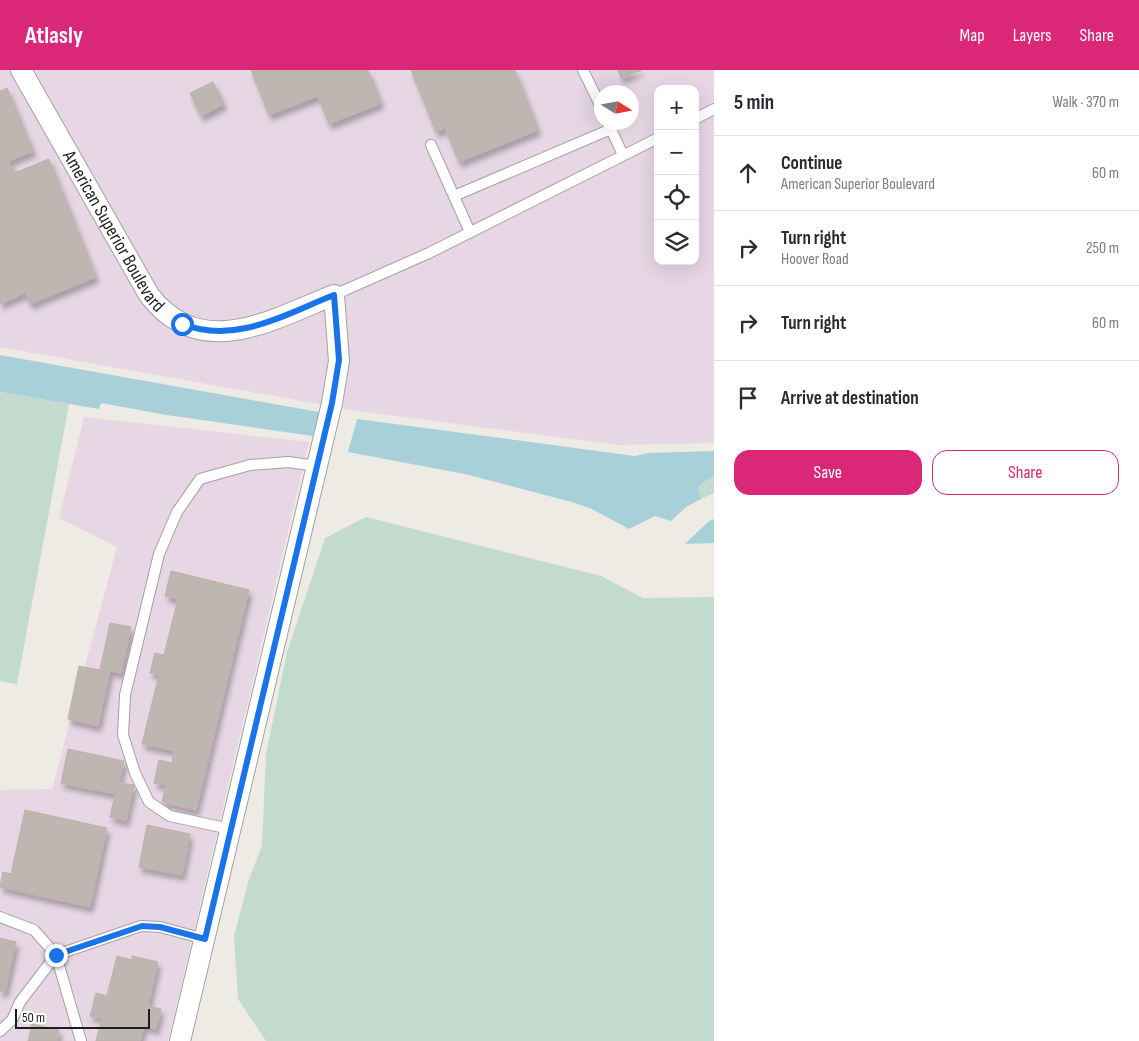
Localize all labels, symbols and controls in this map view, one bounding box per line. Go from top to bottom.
text: Atlasly [25,21,83,50]
text: Map [960,25,985,46]
text: Layers [1013,25,1052,46]
text: Share [1080,25,1114,46]
north arrow [594,85,639,130]
map controls [654,85,699,265]
button: + [654,85,699,130]
text: 5 min [734,90,774,115]
text: Walk · 370 m [1052,93,1119,112]
button: − [654,130,699,175]
street label: American Superior Boulevard [57,146,170,317]
text: Continue [781,152,842,175]
icon: ahead [734,159,762,187]
text: 60 m [1092,164,1119,183]
button: locate [654,175,699,220]
text: American Superior Boulevard [781,175,935,194]
button: layers [654,220,699,265]
text: Turn right [781,227,846,250]
icon: right [734,234,762,262]
text: 250 m [1086,239,1119,258]
text: Hoover Road [781,250,849,269]
icon: right [734,309,762,337]
text: Turn right [781,312,846,335]
route start [171,313,194,336]
text: 60 m [1092,314,1119,333]
icon: arrive [734,384,762,412]
text: Arrive at destination [781,387,919,410]
button: Save [734,450,922,495]
button: Share [932,450,1119,495]
route end [45,944,68,967]
scale bar [15,1006,150,1029]
text: 50 m [22,1009,45,1026]

